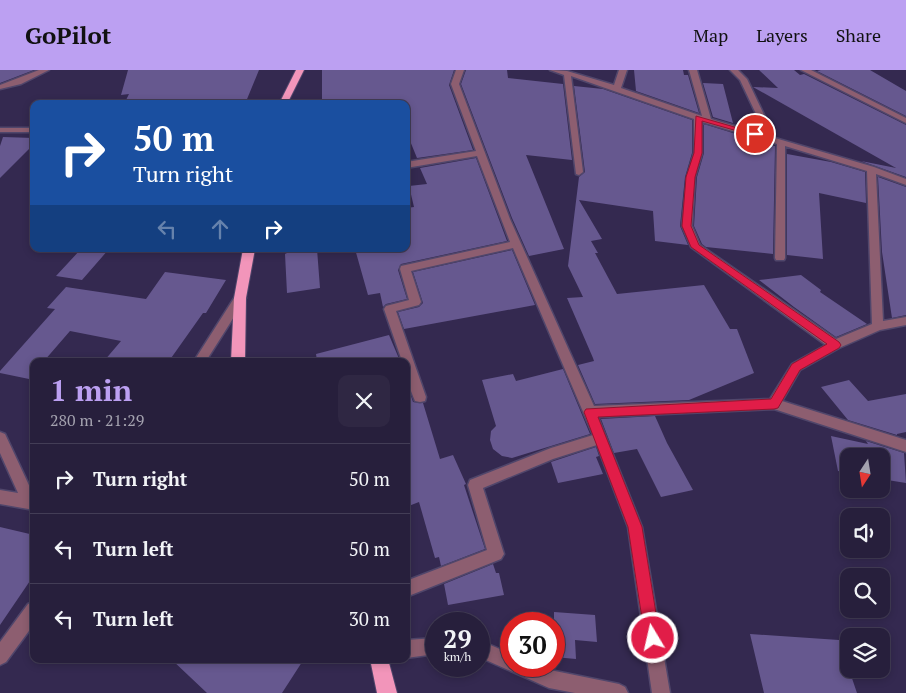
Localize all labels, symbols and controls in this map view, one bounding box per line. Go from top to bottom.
text: GoPilot [25,19,111,51]
text: Map [693,23,728,47]
text: Layers [756,23,808,47]
text: Share [836,23,881,47]
pin [734,113,776,155]
text: 50 m [133,115,214,161]
icon: right [50,120,115,185]
icon: arrive [741,120,769,148]
text: Turn right [133,159,233,188]
icon: left [153,215,181,243]
icon: ahead [206,215,234,243]
icon: right [259,215,287,243]
text: 1 min [50,370,132,410]
button: close [338,375,390,427]
text: 280 m · 21:29 [50,409,144,431]
north arrow [840,448,890,498]
map controls [840,448,890,678]
icon: right [50,465,78,493]
text: Turn right [93,466,187,491]
text: 50 m [349,466,390,491]
button: sound [840,508,890,558]
icon: left [50,535,78,563]
text: Turn left [93,536,174,561]
text: 50 m [349,536,390,561]
button: search [840,568,890,618]
icon: left [50,605,78,633]
text: Turn left [93,606,174,631]
text: 30 m [349,606,390,631]
position arrow [626,611,678,663]
speed limit sign: 30 [500,612,565,677]
text: 29 [443,622,472,655]
button: layers [840,628,890,678]
text: km/h [444,649,471,664]

